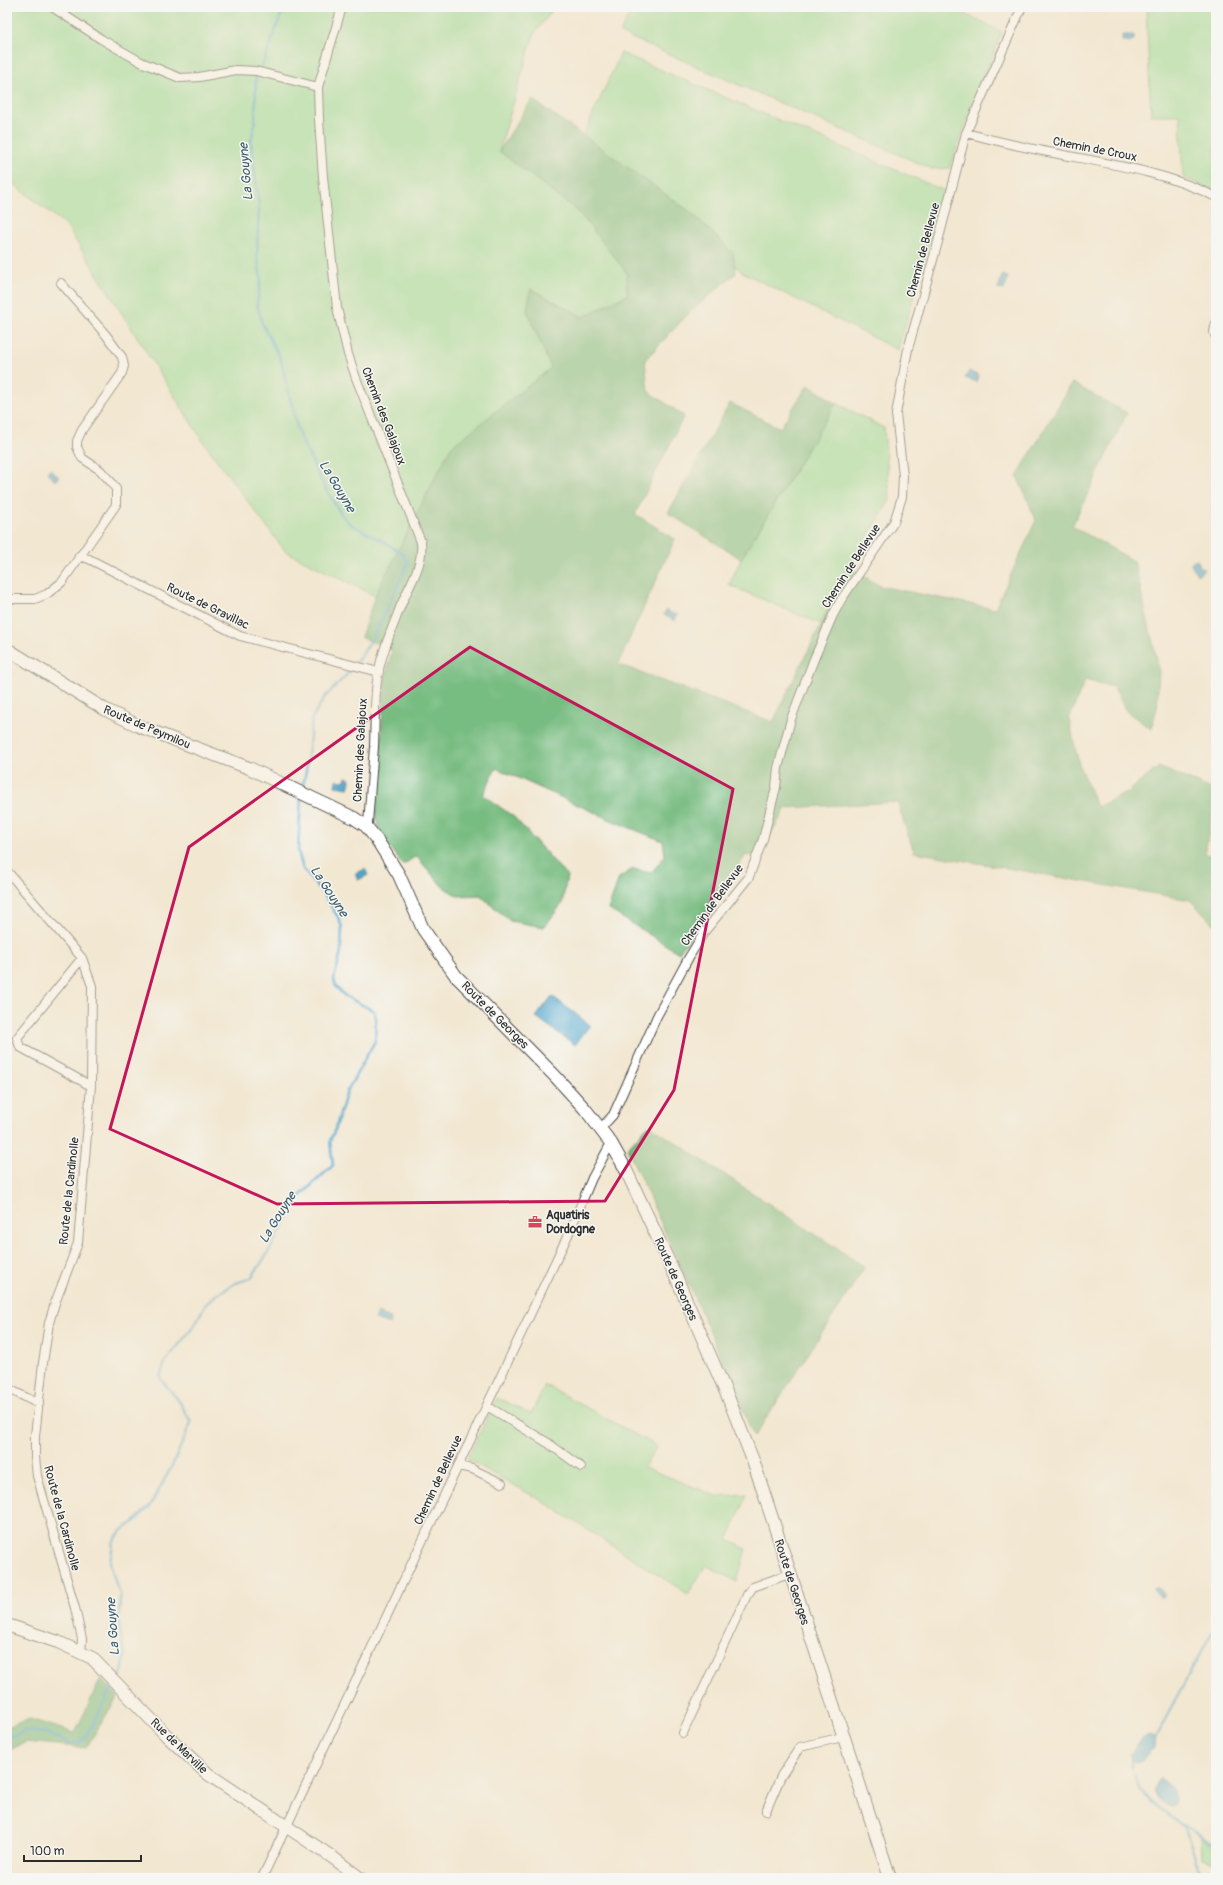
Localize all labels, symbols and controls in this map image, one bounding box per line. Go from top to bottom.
street label: Chemin de Croux [1052,134,1138,165]
water label: La Gouyne [235,141,256,201]
street label: Chemin de Bellevue [904,201,943,299]
street label: Chemin des Galajoux [358,365,409,467]
water label: La Gouyne [315,458,360,517]
street label: Chemin de Bellevue [819,521,884,611]
street label: Route de Gravillac [164,580,252,633]
street label: Chemin des Galajoux [350,698,371,802]
street label: Route de Peymilou [101,702,193,753]
street label: Chemin de Bellevue [678,862,747,949]
water label: La Gouyne [307,863,352,921]
street label: Route de Georges [458,979,532,1053]
street label: Route de la Cardinolle [56,1136,83,1246]
water label: La Gouyne [256,1187,301,1246]
place label: Aquatiris Dordogne [546,1208,596,1237]
office icon: Aquatiris Dordogne [527,1214,543,1230]
street label: Route de Georges [651,1235,701,1324]
street label: Chemin de Bellevue [411,1433,466,1527]
street label: Route de la Cardinolle [40,1464,83,1572]
street label: Route de Georges [771,1537,813,1627]
water label: La Gouyne [103,1596,123,1656]
street label: Rue de Marville [147,1715,210,1777]
scale bar [24,1837,141,1863]
text: 100 m [30,1844,65,1859]

